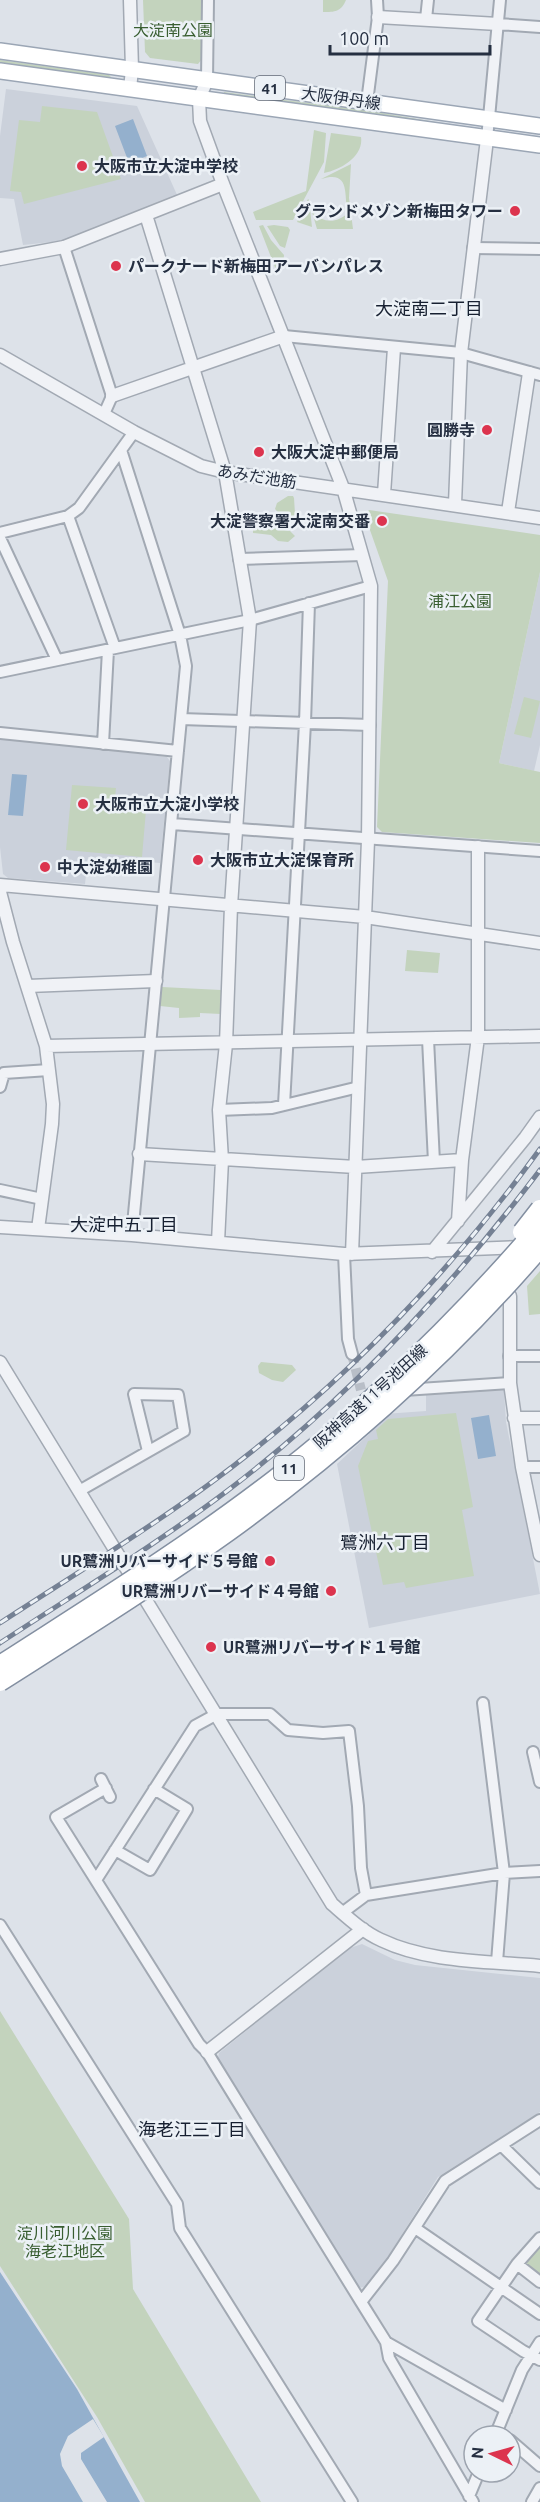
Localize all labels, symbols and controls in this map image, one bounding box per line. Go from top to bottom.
scale bar [330,18,490,56]
park label: 大淀南公園 [133,21,213,39]
text: 100 m [339,28,389,48]
road number: 41 [255,76,285,100]
street label: 大阪伊丹線 [300,84,382,112]
place label: 大阪市立大淀中学校 [94,157,238,175]
marker: 大阪市立大淀中学校 [75,159,89,173]
place label: グランドメゾン新梅田タワー [295,202,503,220]
marker: グランドメゾン新梅田タワー [508,204,522,218]
place label: パークナード新梅田アーバンパレス [128,257,384,275]
marker: パークナード新梅田アーバンパレス [109,259,123,273]
district label: 大淀南二丁目 [375,298,483,318]
place label: 圓勝寺 [427,421,475,439]
marker: 圓勝寺 [480,423,494,437]
place label: 大阪大淀中郵便局 [271,443,399,461]
marker: 大阪大淀中郵便局 [252,445,266,459]
street label: あみだ池筋 [216,461,298,491]
place label: 大淀警察署大淀南交番 [210,512,370,530]
marker: 大淀警察署大淀南交番 [375,514,389,528]
park label: 浦江公園 [428,592,492,610]
place label: 大阪市立大淀小学校 [95,795,239,813]
marker: 大阪市立大淀小学校 [76,797,90,811]
place label: 大阪市立大淀保育所 [210,851,354,869]
marker: 大阪市立大淀保育所 [191,853,205,867]
place label: 中大淀幼稚園 [57,858,153,876]
marker: 中大淀幼稚園 [38,860,52,874]
district label: 大淀中五丁目 [70,1214,178,1234]
street label: 阪神高速11号池田線 [310,1340,430,1452]
road number: 11 [274,1456,304,1480]
district label: 鷺洲六丁目 [340,1532,430,1552]
place label: UR鷺洲リバーサイド５号館 [61,1552,258,1570]
marker: UR鷺洲リバーサイド５号館 [263,1554,277,1568]
place label: UR鷺洲リバーサイド４号館 [122,1582,319,1600]
marker: UR鷺洲リバーサイド４号館 [324,1584,338,1598]
place label: UR鷺洲リバーサイド１号館 [223,1638,420,1656]
marker: UR鷺洲リバーサイド１号館 [204,1640,218,1654]
district label: 海老江三丁目 [138,2119,246,2139]
park label: 淀川河川公園 海老江地区 [17,2224,113,2260]
north arrow [462,2424,522,2484]
text: N [468,2446,487,2459]

